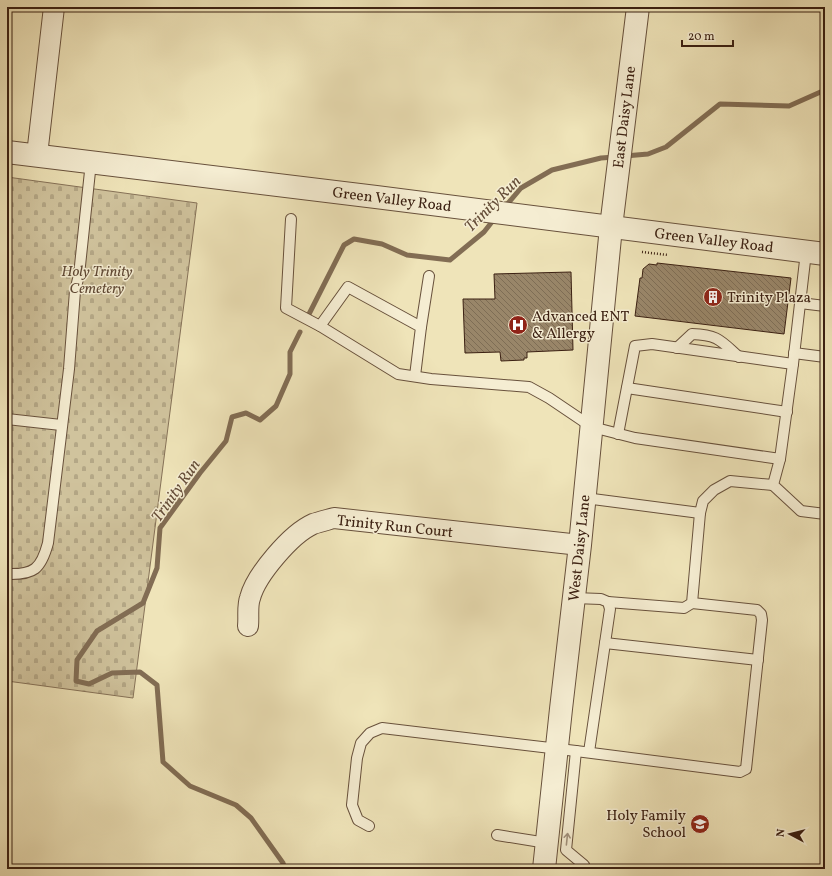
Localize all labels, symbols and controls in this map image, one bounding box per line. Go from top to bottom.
scale bar [682,22,733,48]
text: 20 m [688,29,715,45]
street label: East Daisy Lane [609,65,642,169]
water label: Trinity Run [460,171,527,238]
street label: Green Valley Road [331,183,453,218]
street label: Green Valley Road [653,224,775,259]
park label: Holy Trinity Cemetery [61,262,133,300]
building icon: Trinity Plaza [702,286,724,308]
place label: Trinity Plaza [727,288,811,309]
place label: Advanced ENT & Allergy [532,307,629,345]
hospital icon: Advanced ENT & Allergy [507,314,529,336]
water label: Trinity Run [147,455,206,527]
street label: West Daisy Lane [564,494,597,603]
street label: Trinity Run Court [336,511,454,544]
place label: Holy Family School [606,806,686,844]
school or university icon: Holy Family School [689,813,711,835]
north arrow [770,814,810,854]
text: N [774,828,789,838]
one-way arrow [563,833,571,846]

